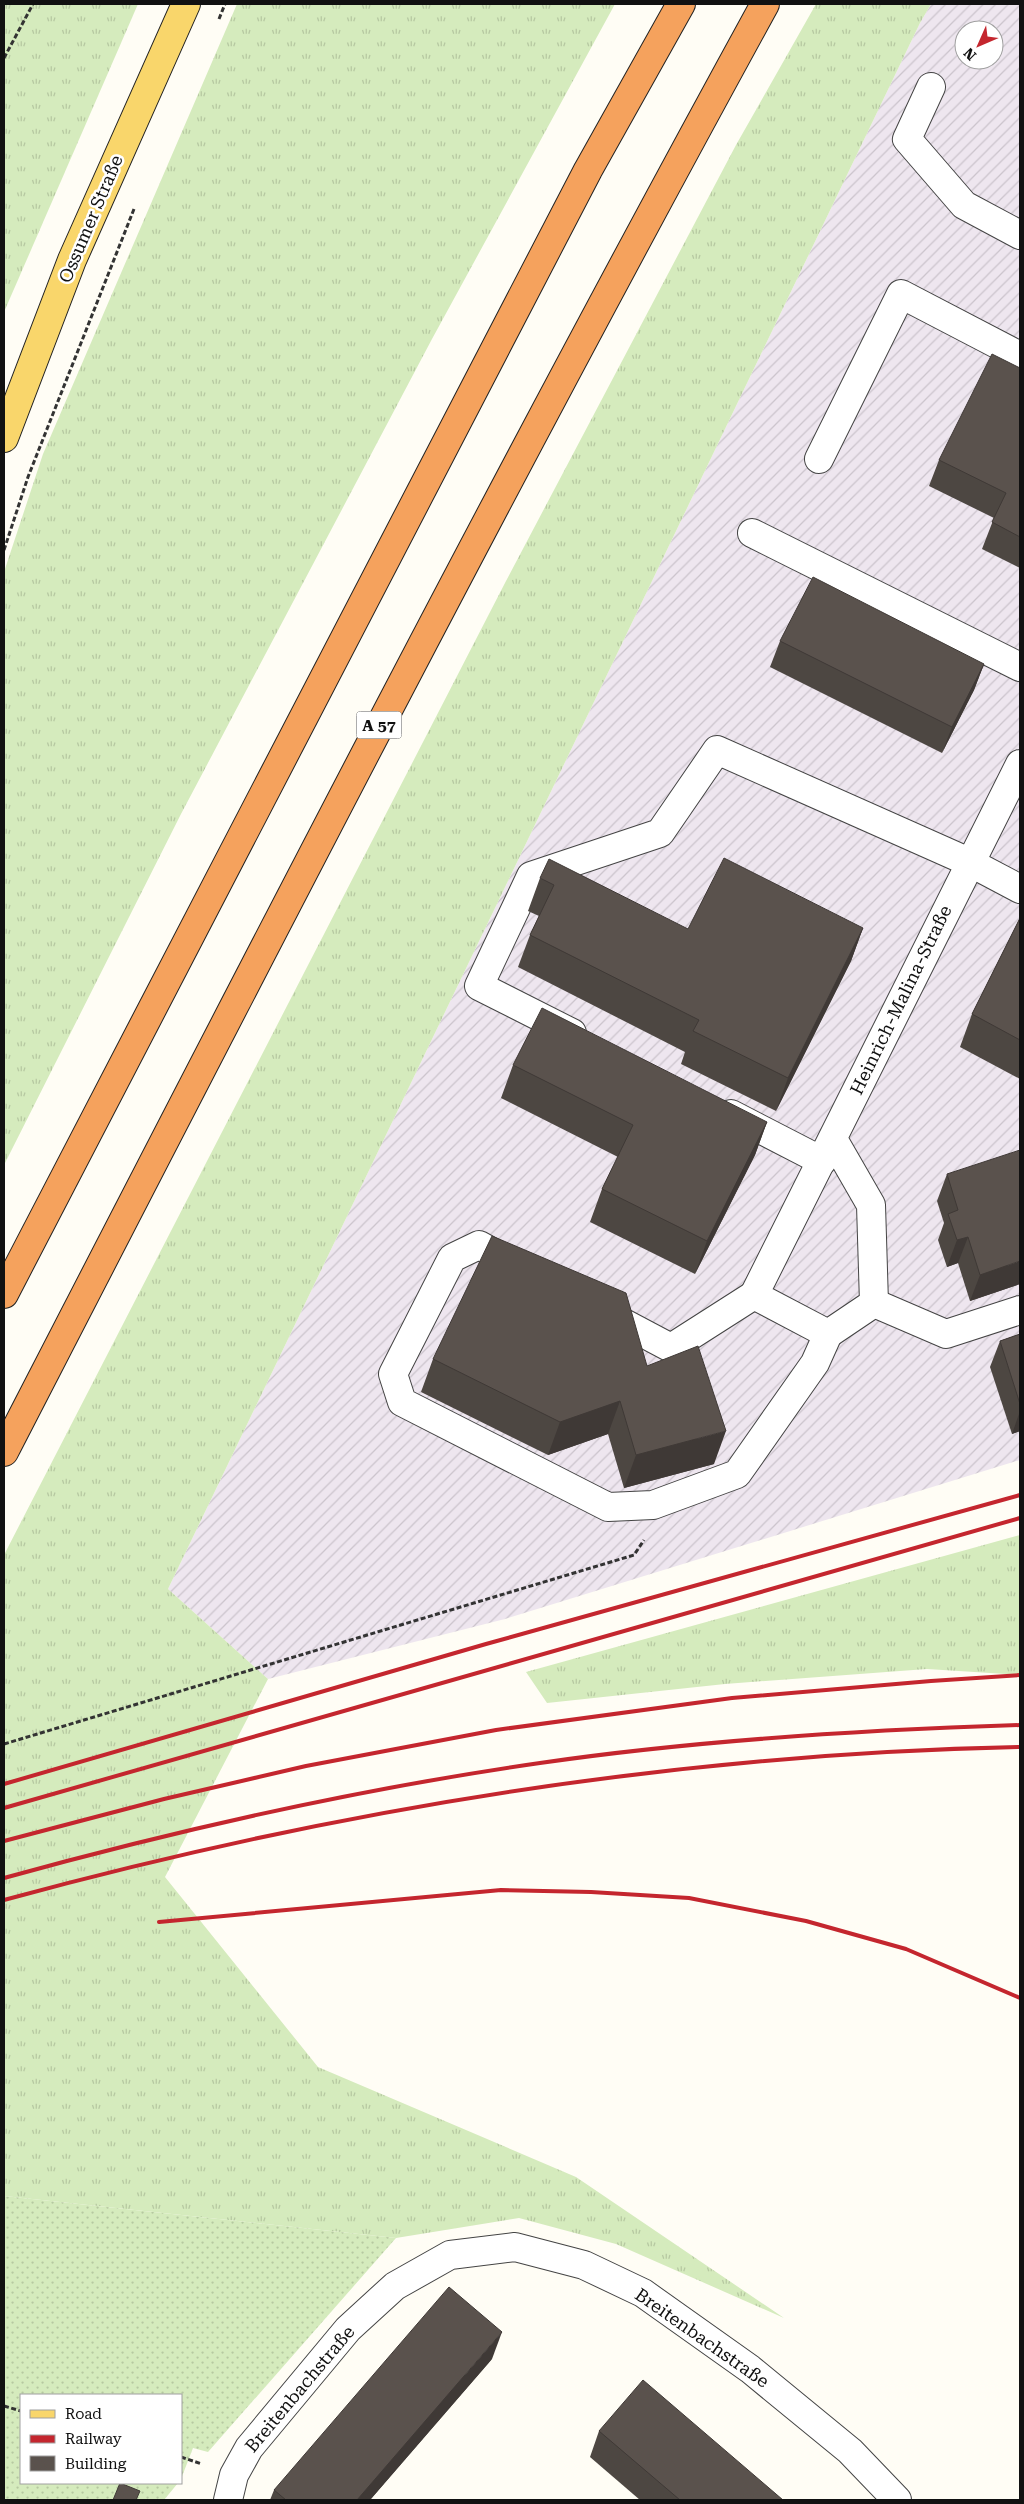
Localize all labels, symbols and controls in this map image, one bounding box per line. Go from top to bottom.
north arrow [954,20,1004,70]
text: N [960,45,979,64]
street label: Ossumer Straße [54,152,127,286]
road number: A 57 [356,712,402,738]
street label: Heinrich-Malina-Straße [846,902,956,1098]
street label: Breitenbachstraße [631,2283,773,2392]
street label: Breitenbachstraße [241,2321,359,2456]
legend [20,2394,182,2484]
text: Road [65,2405,102,2423]
text: Railway [65,2430,122,2448]
text: Building [65,2455,127,2473]

